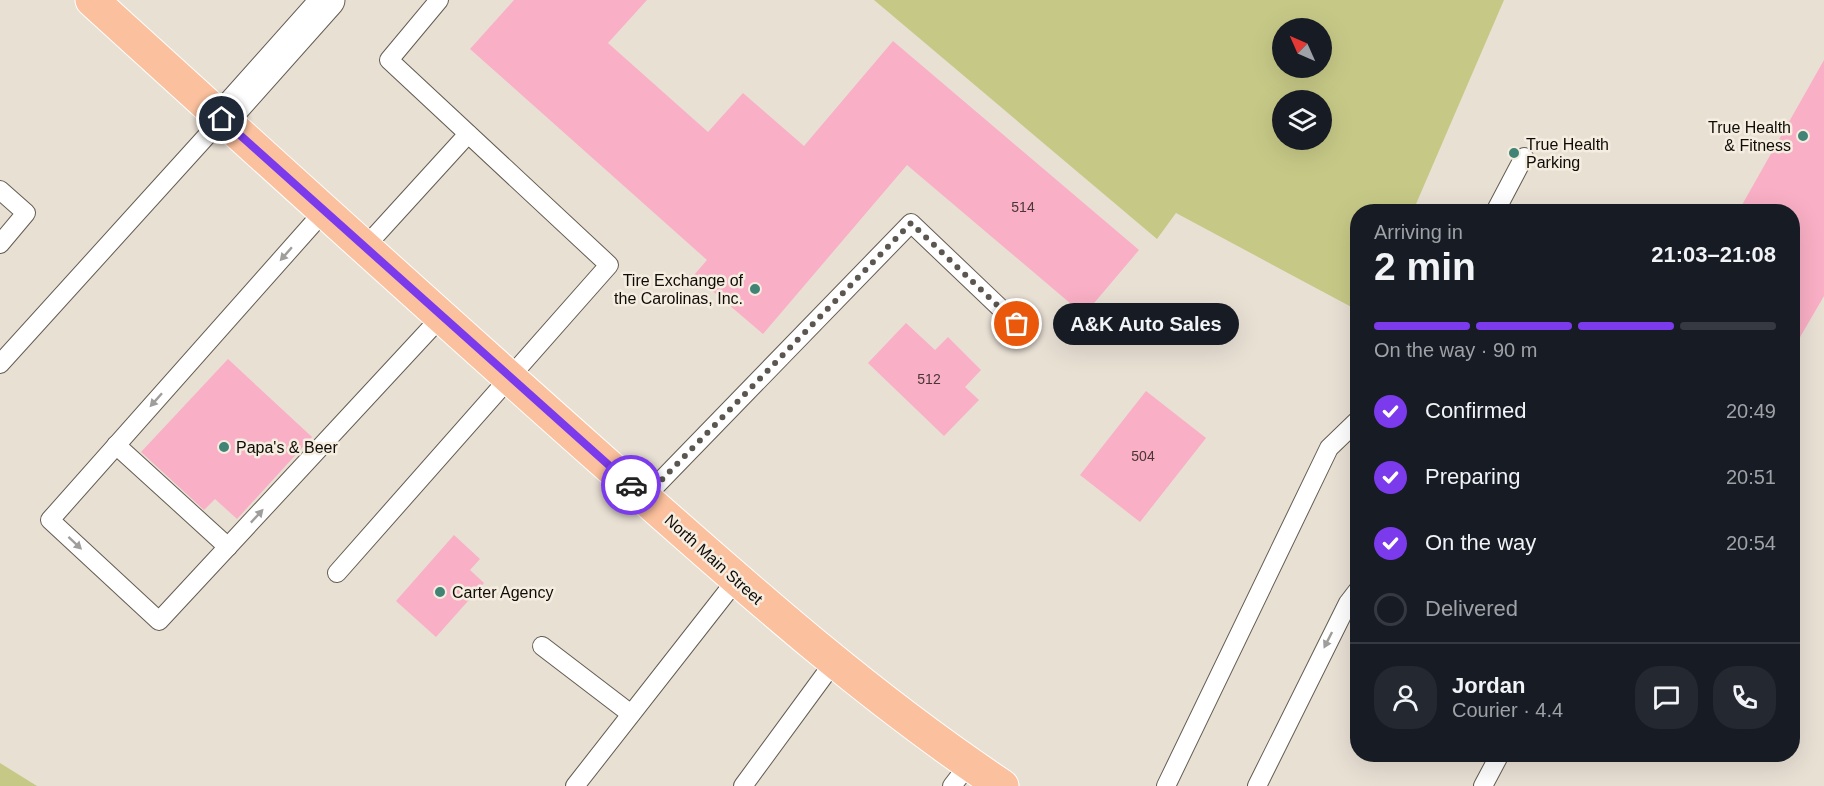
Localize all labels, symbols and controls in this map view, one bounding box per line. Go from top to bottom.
north arrow [1272,18,1332,78]
map controls [1272,18,1332,150]
button: layers [1272,90,1332,150]
pin [196,93,247,144]
icon: home [205,102,238,135]
place label: True Health & Fitness [1708,119,1791,154]
marker: True Health & Fitness [1796,129,1810,143]
place label: True Health Parking [1526,136,1609,171]
marker: True Health Parking [1507,146,1521,160]
house number: 514 [1011,199,1035,215]
text: Arriving in [1374,221,1463,243]
text: 21:03–21:08 [1651,242,1776,267]
text: 2 min [1374,245,1476,288]
one-way arrow [279,247,293,262]
place label: Tire Exchange of the Carolinas, Inc. [614,272,744,307]
marker: Tire Exchange of the Carolinas, Inc. [748,282,762,296]
pin [991,298,1042,349]
callout: A&K Auto Sales [1053,303,1239,345]
icon: bag [1000,307,1033,340]
text: A&K Auto Sales [1070,313,1222,335]
text: On the way · 90 m [1374,339,1537,361]
house number: 512 [917,371,941,387]
one-way arrow [150,392,163,407]
icon: check [1374,395,1407,428]
text: Confirmed [1425,398,1526,423]
text: 20:49 [1726,400,1776,422]
place label: Papa's & Beer [236,439,338,456]
marker: Papa's & Beer [217,440,231,454]
house number: 504 [1131,448,1155,464]
courier [601,455,661,515]
icon: check [1374,461,1407,494]
text: Preparing [1425,464,1520,489]
text: 20:51 [1726,466,1776,488]
icon: car [615,469,648,502]
one-way arrow [250,508,264,523]
street label: North Main Street [661,511,766,608]
icon: check [1374,527,1407,560]
text: On the way [1425,530,1536,555]
text: 20:54 [1726,532,1776,554]
one-way arrow [67,536,82,549]
place label: Carter Agency [452,584,553,601]
marker: Carter Agency [433,585,447,599]
text: Delivered [1425,596,1518,621]
one-way arrow [1324,632,1333,649]
button: person [1374,666,1437,729]
button: chat [1635,666,1698,729]
button: phone [1713,666,1776,729]
text: Jordan [1452,673,1525,698]
text: Courier · 4.4 [1452,699,1563,721]

